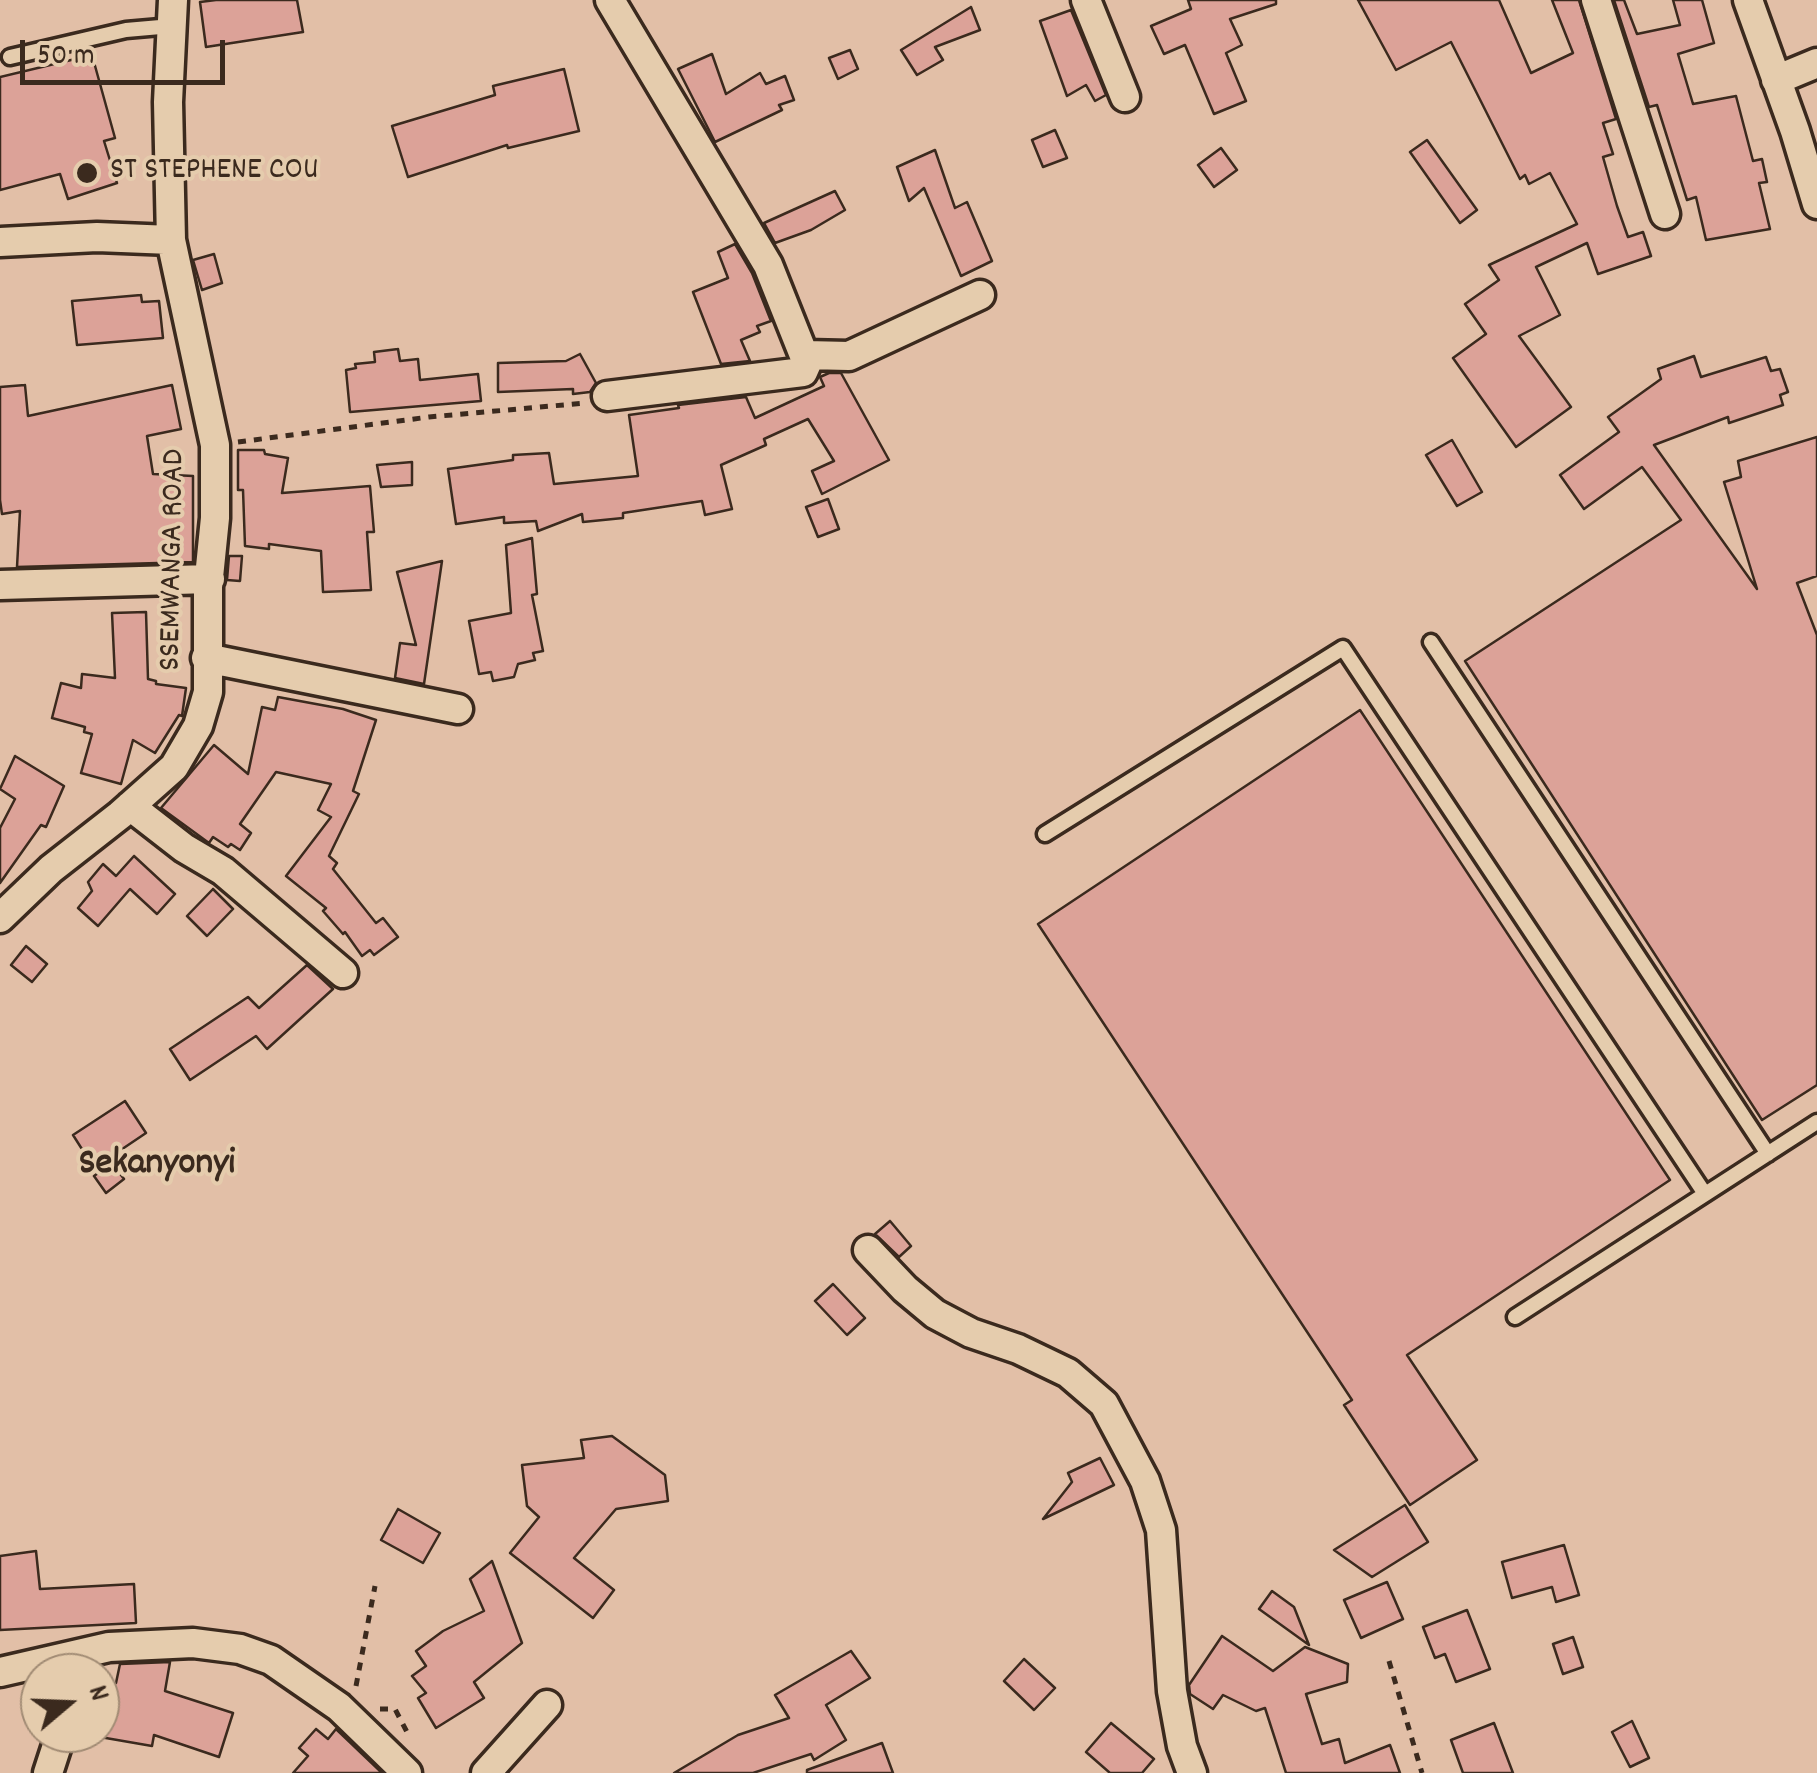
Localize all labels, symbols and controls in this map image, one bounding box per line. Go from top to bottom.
scale bar [25,20,230,82]
text: 50 m [37,36,95,79]
place label: ST STEPHENE COU [110,154,318,192]
marker: ST STEPHENE COU [74,160,100,186]
street label: SSEMWANGA ROAD [154,449,196,671]
district label: Sekanyonyi [79,1144,235,1190]
north arrow [20,1653,120,1753]
text: N [75,1681,118,1707]

